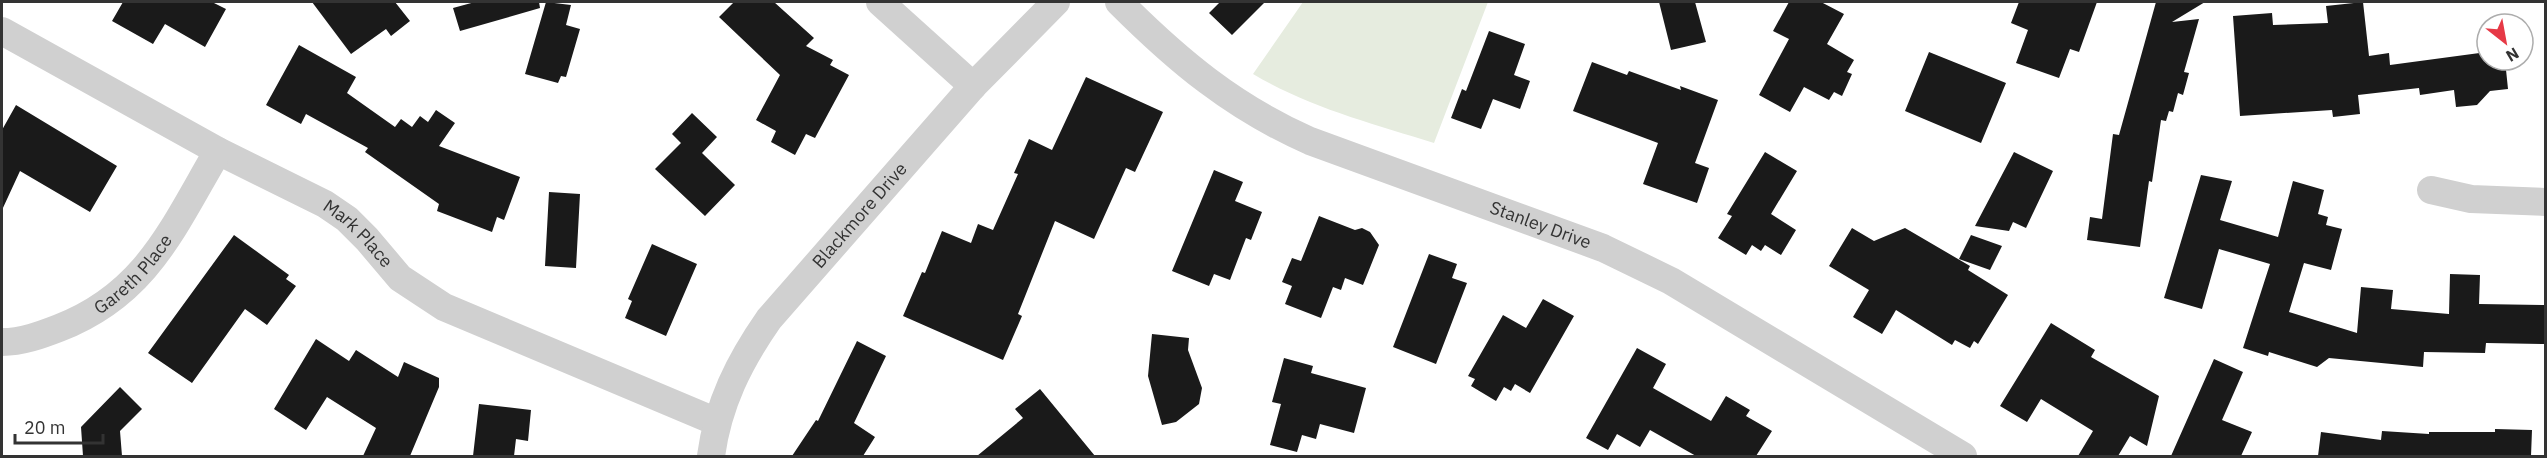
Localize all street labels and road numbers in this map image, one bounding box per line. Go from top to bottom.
street label: Blackmore Drive [807,157,912,273]
street label: Mark Place [319,194,398,272]
street label: Stanley Drive [1487,196,1595,254]
street label: Gareth Place [89,230,177,319]

